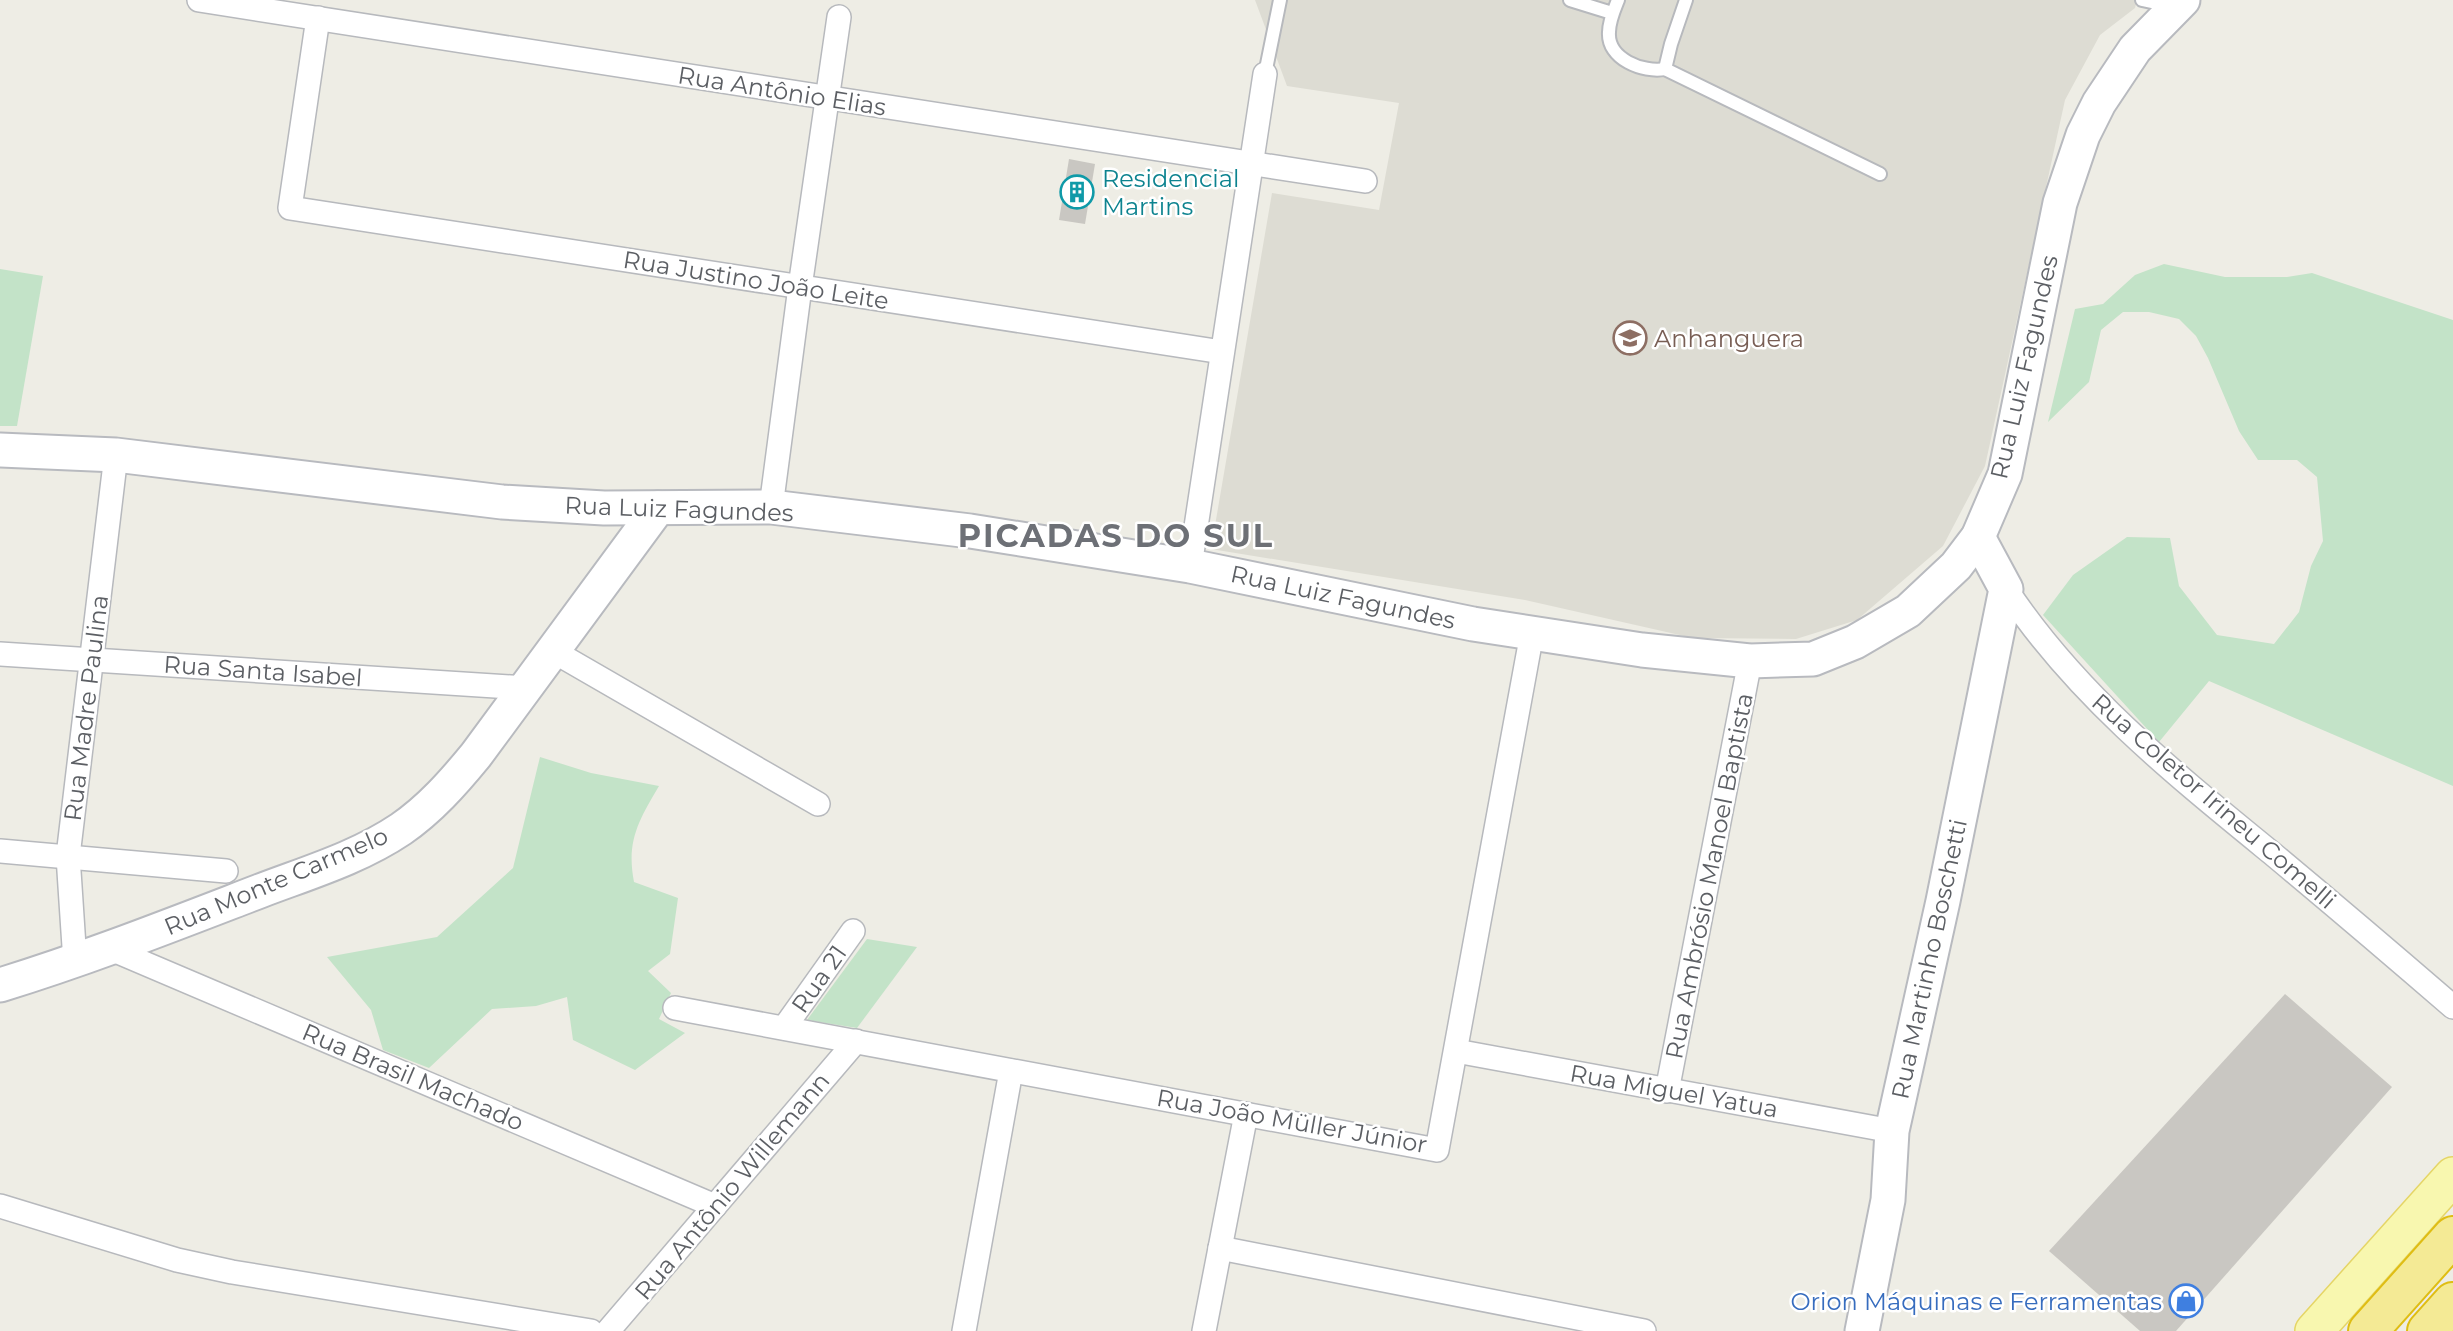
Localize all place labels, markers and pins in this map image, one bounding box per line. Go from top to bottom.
place label: Residencial Martins [1102,164,1239,221]
building icon: Residencial Martins [1058,173,1096,211]
school or university icon: Anhanguera [1611,319,1649,357]
place label: Anhanguera [1654,324,1804,353]
shop icon: Orion Máquinas e Ferramentas [2167,1282,2205,1320]
place label: Orion Máquinas e Ferramentas [1790,1287,2162,1316]

